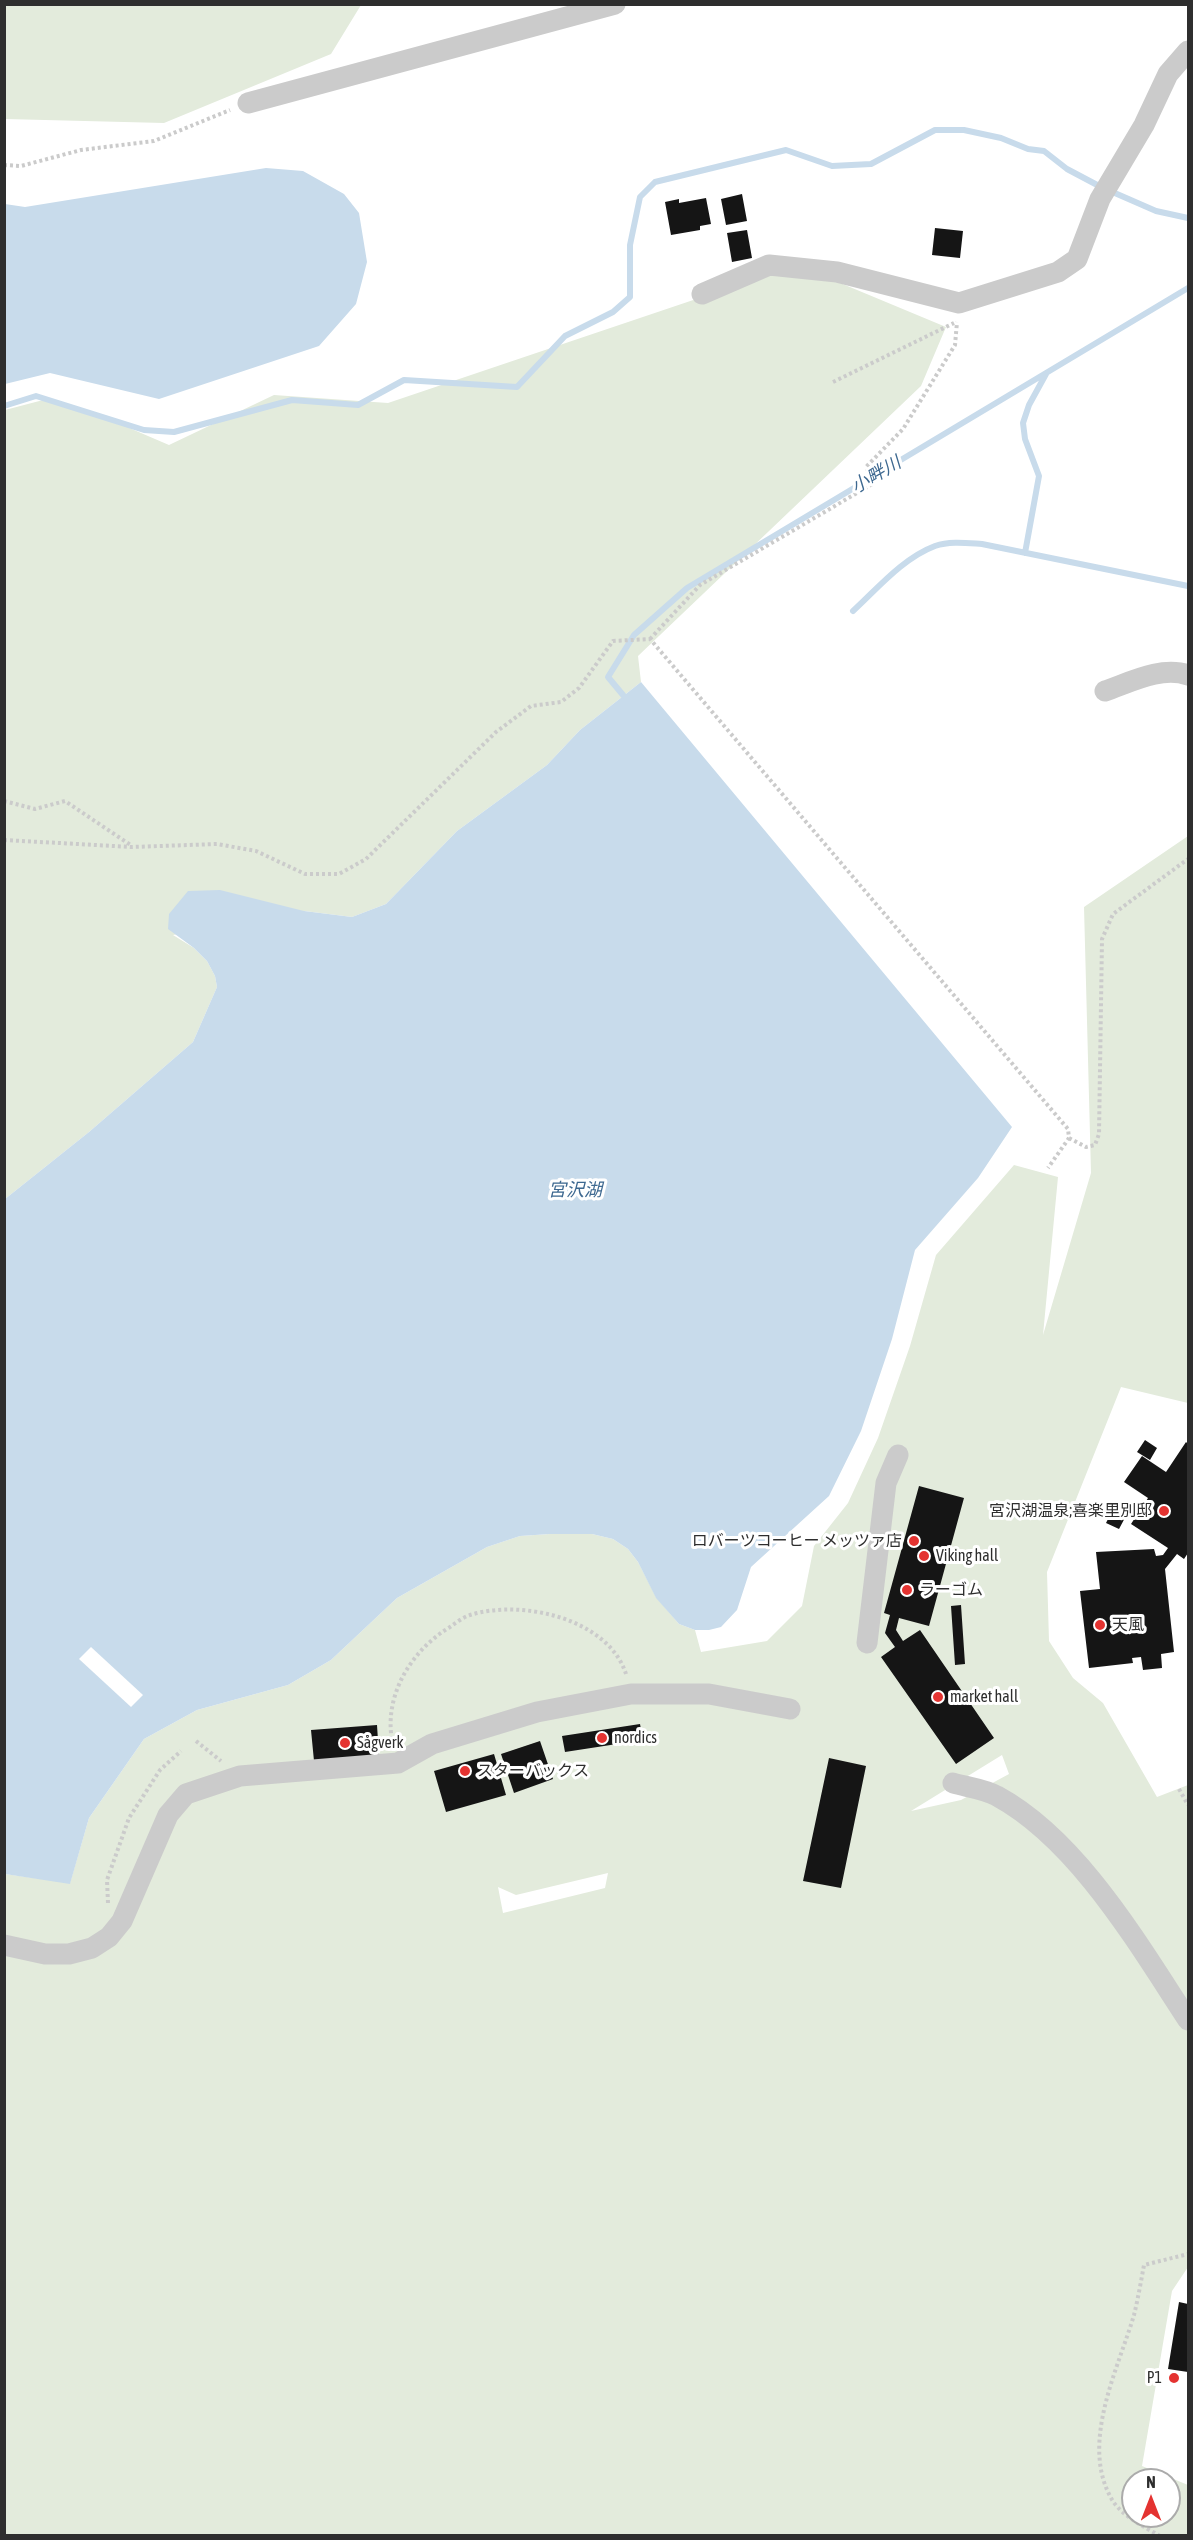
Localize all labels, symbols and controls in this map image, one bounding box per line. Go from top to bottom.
water label: 小畔川 [847,452,905,498]
water label: 宮沢湖 [548,1179,602,1201]
place label: 宮沢湖温泉;喜楽里別邸 [989,1501,1152,1521]
marker: 宮沢湖温泉;喜楽里別邸 [1157,1504,1171,1518]
place label: ロバーツコーヒー メッツァ店 [692,1531,902,1551]
marker: ロバーツコーヒー メッツァ店 [907,1534,921,1548]
place label: Viking hall [936,1546,998,1566]
marker: Viking hall [917,1549,931,1563]
place label: ラーゴム [919,1580,983,1600]
marker: ラーゴム [900,1583,914,1597]
place label: 天風 [1112,1615,1144,1635]
marker: 天風 [1093,1618,1107,1632]
place label: market hall [950,1687,1018,1707]
marker: market hall [931,1690,945,1704]
place label: nordics [614,1728,657,1748]
marker: nordics [595,1731,609,1745]
place label: Sågverk [357,1733,403,1753]
marker: Sågverk [338,1736,352,1750]
place label: スターバックス [477,1761,589,1781]
marker: スターバックス [458,1764,472,1778]
place label: P1 [1147,2368,1162,2388]
marker: P1 [1167,2371,1181,2385]
north arrow [1121,2468,1181,2528]
text: N [1146,2473,1156,2491]

